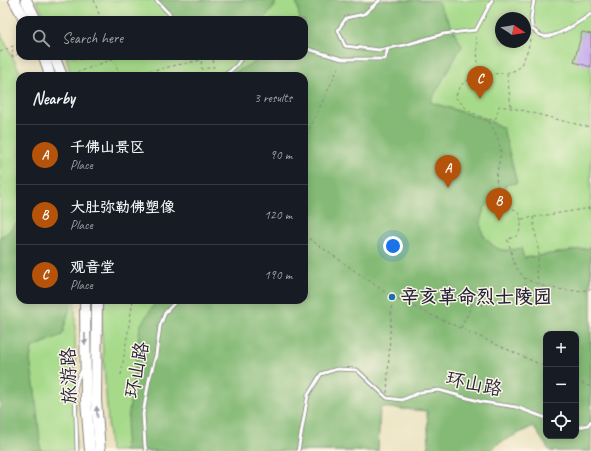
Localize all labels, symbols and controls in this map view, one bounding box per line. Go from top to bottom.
north arrow [495,12,531,48]
search box [16,16,308,60]
icon: search [30,27,52,49]
text: Search here [62,29,123,48]
pin: C [467,66,493,99]
text: Nearby [32,88,75,109]
text: 3 results [254,90,292,106]
text: 千佛山景区 [70,138,145,157]
text: A [42,147,48,163]
text: 90 m [270,147,292,163]
pin: A [435,155,461,188]
text: Place [70,157,93,173]
pin: B [486,188,512,221]
text: 大肚弥勒佛塑像 [70,198,175,217]
text: B [42,207,48,223]
text: 120 m [264,207,292,223]
text: Place [70,217,93,233]
your location [383,236,403,256]
text: 观音堂 [70,258,115,277]
text: C [42,267,48,283]
text: 190 m [264,267,292,283]
text: Place [70,277,93,293]
place label: 辛亥革命烈士陵园 [400,285,552,309]
marker: 辛亥革命烈士陵园 [387,292,397,302]
map controls [543,331,579,439]
button: + [543,331,579,367]
one-way arrow [82,333,88,346]
street label: 环山路 [120,340,154,400]
street label: 旅游路 [56,347,82,405]
street label: 环山路 [444,366,504,402]
button: − [543,367,579,403]
button: locate [543,403,579,439]
one-way arrow [94,406,101,418]

